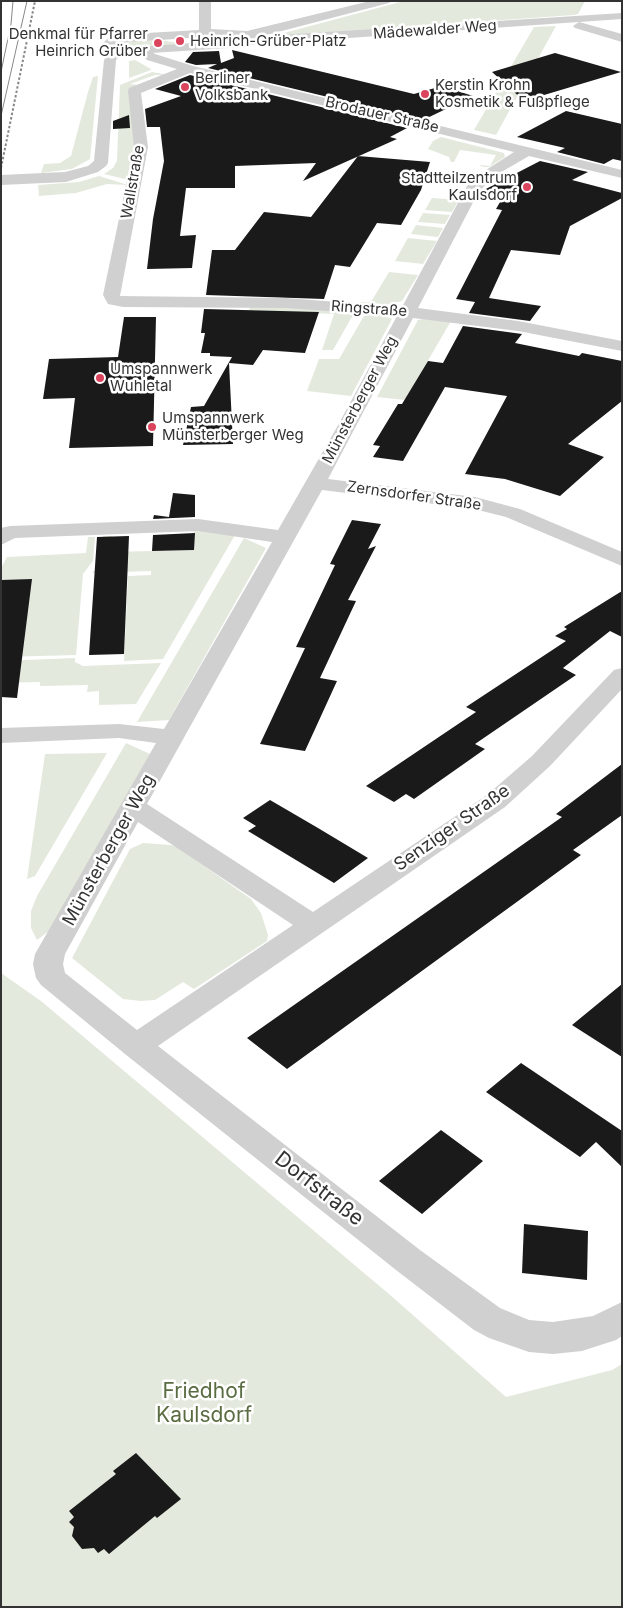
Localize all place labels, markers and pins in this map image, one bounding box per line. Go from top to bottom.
place label: Denkmal für Pfarrer Heinrich Grüber [9,25,148,60]
place label: Heinrich-Grüber-Platz [190,32,347,50]
marker: Heinrich-Grüber-Platz [174,35,186,47]
marker: Denkmal für Pfarrer Heinrich Grüber [152,37,164,49]
place label: Berliner Volksbank [195,69,268,104]
place label: Kerstin Krohn Kosmetik & Fußpflege [435,76,590,111]
marker: Berliner Volksbank [179,81,191,93]
marker: Kerstin Krohn Kosmetik & Fußpflege [419,88,431,100]
place label: Stadtteilzentrum Kaulsdorf [401,169,517,204]
marker: Stadtteilzentrum Kaulsdorf [521,181,533,193]
place label: Umspannwerk Wuhletal [110,360,213,395]
marker: Umspannwerk Wuhletal [94,372,106,384]
place label: Umspannwerk Münsterberger Weg [162,409,304,444]
marker: Umspannwerk Münsterberger Weg [146,421,158,433]

